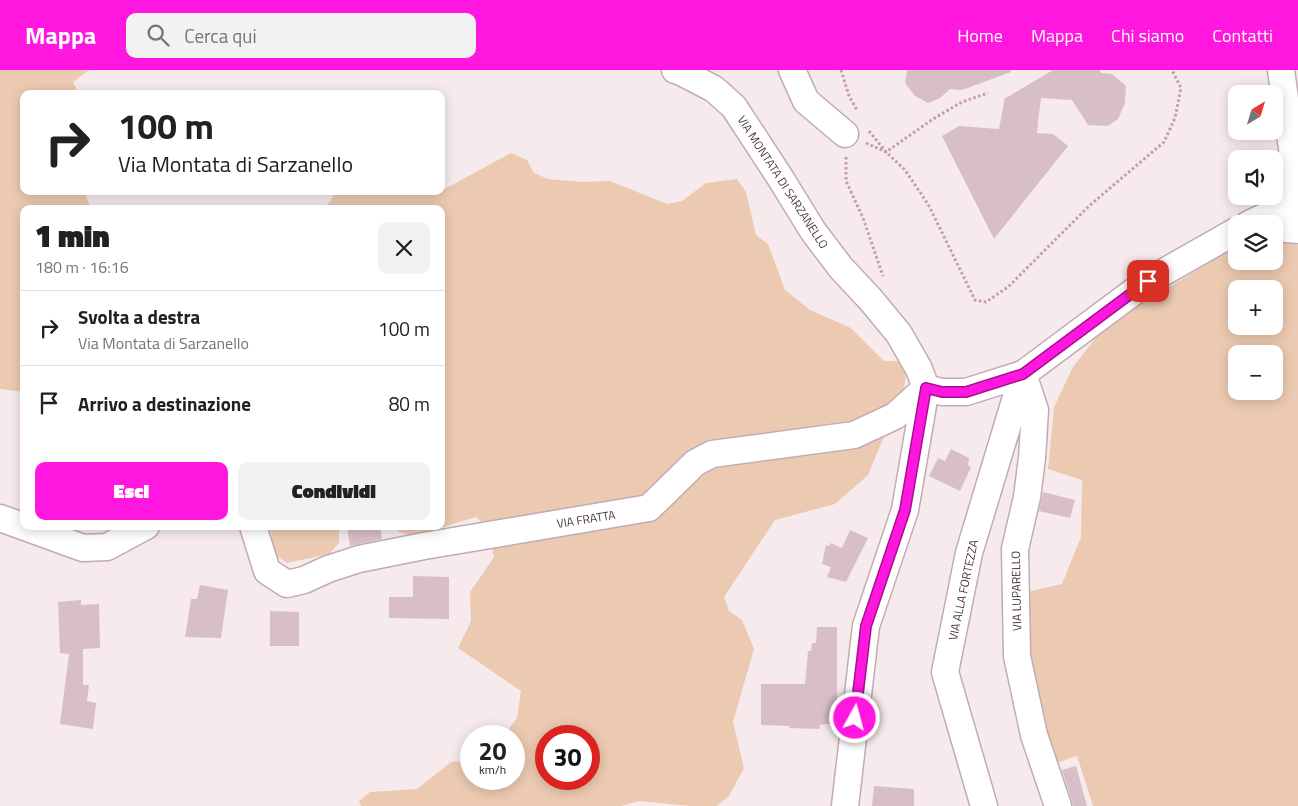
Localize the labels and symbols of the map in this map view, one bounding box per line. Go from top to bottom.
north arrow [1228,85,1282,140]
street label: VIA MONTATA DI SARZANELLO [733,112,833,252]
pin [1127,260,1169,302]
street label: VIA FRATTA [555,505,617,533]
street label: VIA ALLA FORTEZZA [943,538,983,642]
street label: VIA LUPARELLO [1006,551,1026,631]
position arrow [828,691,880,743]
speed limit sign: 30 [535,725,600,790]

